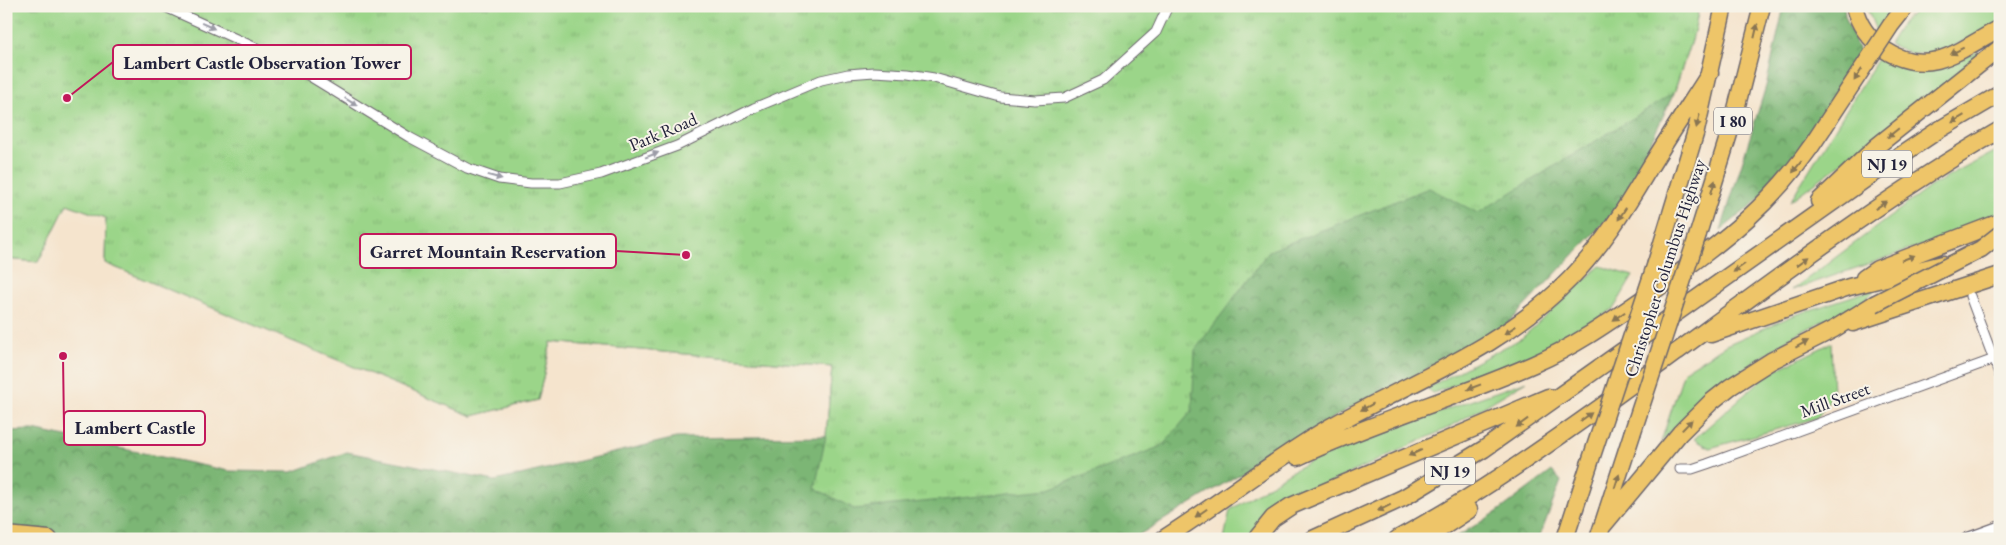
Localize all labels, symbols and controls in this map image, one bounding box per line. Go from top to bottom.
one-way arrow [201,23,215,31]
one-way arrow [1752,23,1760,38]
callout: Lambert Castle Observation Tower [113,45,411,79]
one-way arrow [1949,47,1964,55]
text: Lambert Castle Observation Tower [123,50,401,75]
one-way arrow [1853,68,1863,82]
one-way arrow [345,97,358,106]
street label: Park Road [625,107,701,156]
road number: I 80 [1714,108,1752,134]
one-way arrow [1694,113,1702,128]
one-way arrow [1951,114,1964,123]
one-way arrow [1887,127,1900,138]
road number: NJ 19 [1862,150,1912,178]
one-way arrow [645,151,660,159]
street label: Christopher Columbus Highway [1618,156,1711,380]
one-way arrow [1791,161,1802,174]
one-way arrow [487,173,502,181]
one-way arrow [1710,180,1718,195]
one-way arrow [1874,200,1888,210]
one-way arrow [1617,207,1627,220]
callout: Garret Mountain Reservation [360,234,616,268]
text: Garret Mountain Reservation [370,239,606,264]
one-way arrow [1901,254,1916,262]
one-way arrow [1796,256,1810,266]
one-way arrow [1732,263,1746,273]
one-way arrow [1612,311,1626,321]
one-way arrow [1503,325,1517,335]
one-way arrow [1795,340,1810,348]
street label: Mill Street [1797,376,1873,423]
one-way arrow [1466,383,1481,391]
one-way arrow [1360,403,1374,411]
callout: Lambert Castle [64,411,205,445]
one-way arrow [1579,412,1593,422]
text: Lambert Castle [75,415,195,440]
one-way arrow [1515,418,1529,428]
one-way arrow [1681,420,1693,432]
one-way arrow [1408,450,1422,458]
road number: NJ 19 [1425,458,1475,484]
one-way arrow [1613,473,1621,488]
one-way arrow [1376,503,1391,512]
one-way arrow [1194,508,1208,518]

